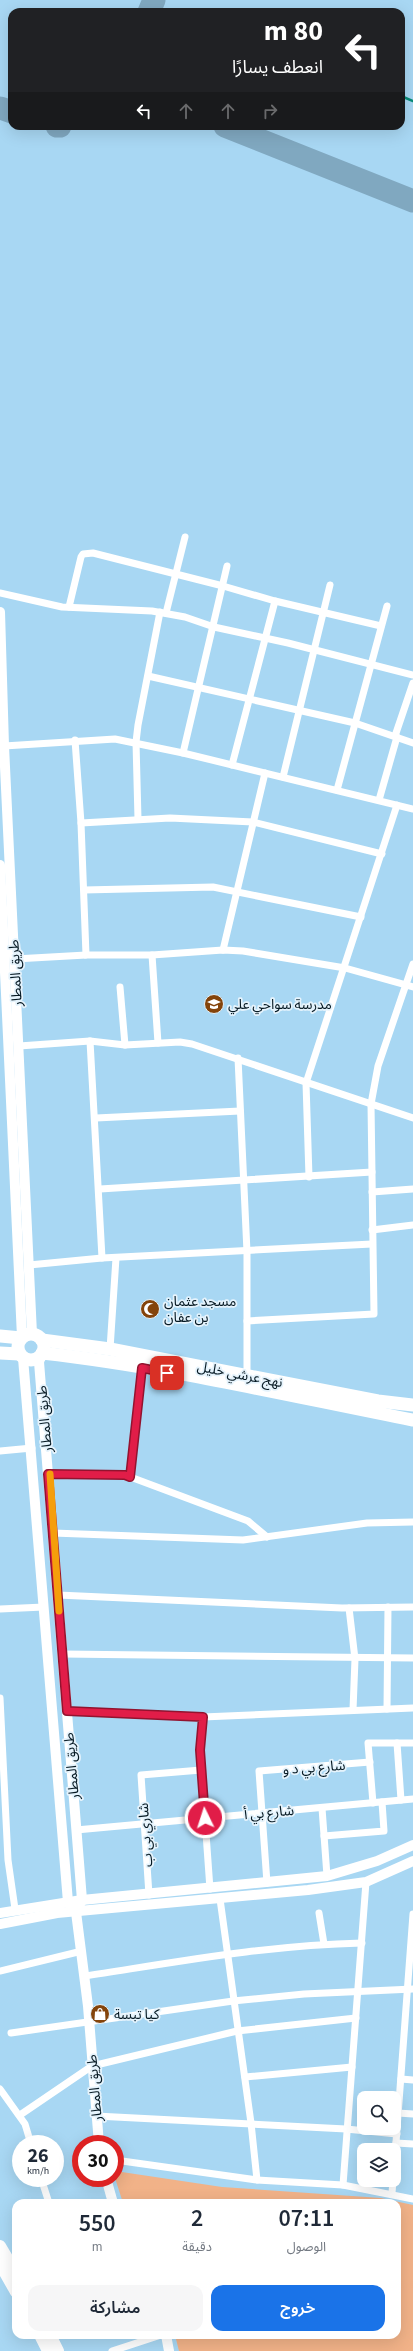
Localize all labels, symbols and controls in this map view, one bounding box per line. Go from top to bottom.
text: 80 m [264,11,323,51]
icon: left [337,24,389,76]
text: انعطف يسارًا [232,55,323,80]
icon: left [133,100,155,122]
icon: ahead [175,100,197,122]
icon: ahead [217,100,239,122]
icon: right [259,100,281,122]
street label: طريق المطار [4,939,28,1008]
school or university icon: مدرسة سواحي علي [203,993,225,1015]
place label: مدرسة سواحي علي [228,995,332,1015]
place label: مسجد عثمان بن عفان [164,1292,236,1328]
mosque icon: مسجد عثمان بن عفان [139,1298,161,1320]
pin [150,1356,184,1390]
street label: نهج عرشي خليل [195,1357,285,1393]
icon: arrive [156,1362,178,1384]
street label: طريق المطار [32,1385,58,1454]
street label: طريق المطار [59,1732,85,1801]
street label: شارع بي د و [282,1756,346,1780]
position arrow [184,1797,226,1839]
street label: شارع بي أ [243,1801,295,1825]
street label: شاري بي ب [134,1802,158,1868]
shop icon: كيا تبسة [89,2003,111,2025]
place label: كيا تبسة [114,2005,160,2025]
street label: طريق المطار [82,2054,108,2123]
map controls [357,2091,401,2187]
button: search [357,2091,401,2135]
speed limit sign: 30 [72,2135,124,2187]
text: 26 [27,2142,49,2170]
button: layers [357,2143,401,2187]
text: km/h [27,2164,49,2178]
text: 2 [191,2201,203,2236]
text: 07:11 [279,2201,334,2236]
text: 550 [79,2206,116,2241]
text: m [92,2238,103,2256]
text: دقيقة [182,2238,212,2256]
text: الوصول [287,2238,326,2256]
button: مشاركة [28,2285,203,2331]
button: خروج [211,2285,385,2331]

